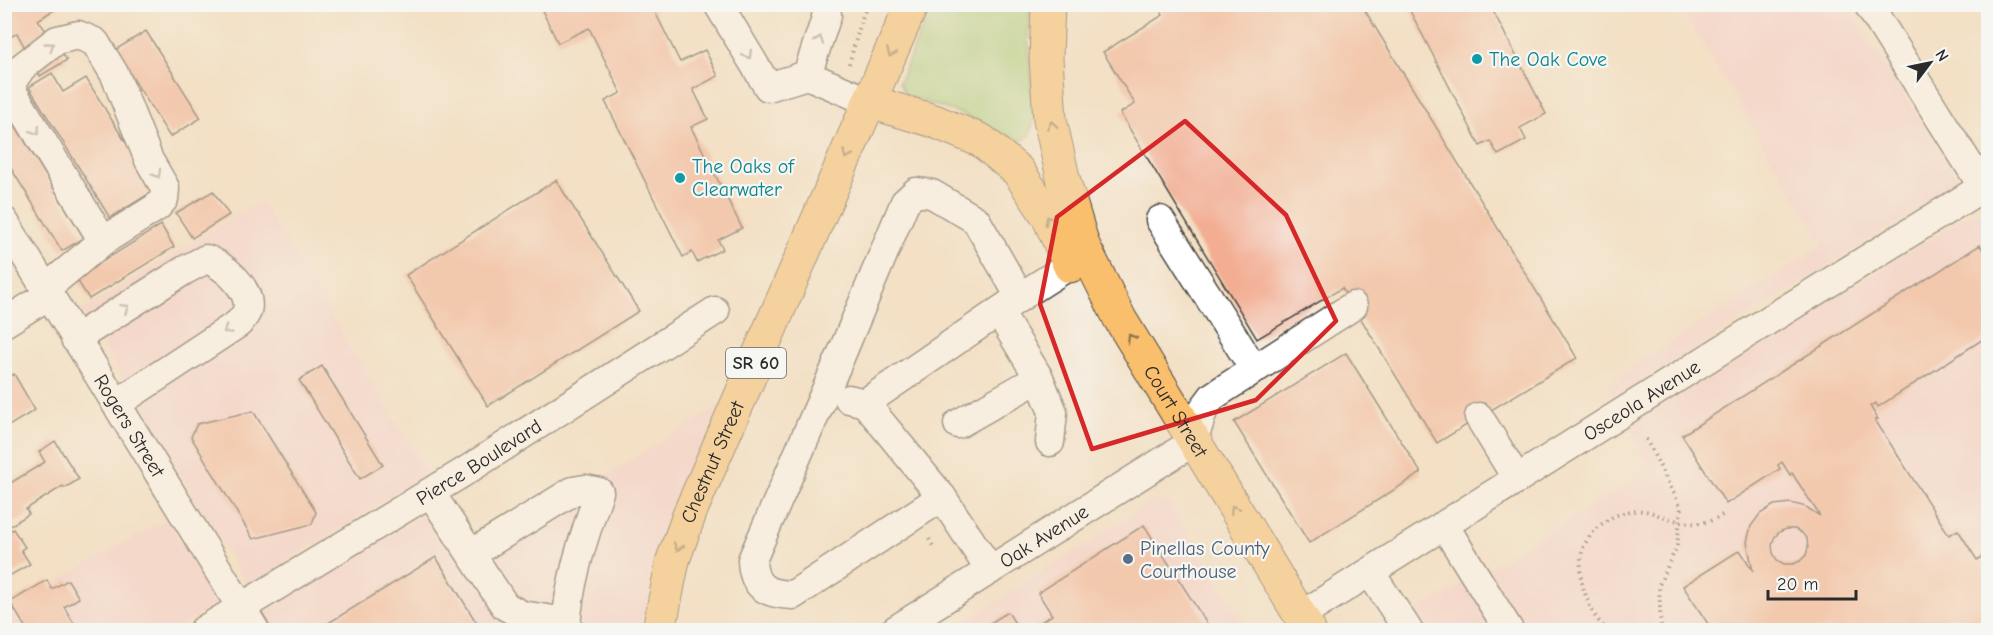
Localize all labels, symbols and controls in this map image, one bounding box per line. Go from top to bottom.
north arrow [1900,33,1960,93]
one-way arrow [812,35,824,46]
one-way arrow [44,42,55,53]
text: N [1931,46,1952,65]
one-way arrow [886,47,898,58]
place label: The Oak Cove [1489,48,1607,71]
one-way arrow [741,49,752,59]
marker: The Oak Cove [1470,52,1484,66]
one-way arrow [1046,120,1059,130]
one-way arrow [29,125,41,135]
one-way arrow [842,149,854,160]
place label: The Oaks of Clearwater [692,155,795,201]
one-way arrow [150,168,161,178]
marker: The Oaks of Clearwater [673,171,687,185]
one-way arrow [1045,215,1057,226]
one-way arrow [119,303,129,315]
one-way arrow [222,323,233,334]
one-way arrow [1127,334,1138,344]
road number: SR 60 [726,348,786,378]
street label: Osceola Avenue [1579,355,1705,446]
street label: Court Street [1139,361,1213,463]
street label: Rogers Street [89,370,170,482]
street label: Chestnut Street [676,396,750,526]
street label: Pierce Boulevard [412,414,546,510]
street label: Oak Avenue [995,500,1093,573]
one-way arrow [1230,505,1242,515]
place label: Pinellas County Courthouse [1140,537,1270,583]
one-way arrow [673,541,686,551]
marker: Pinellas County Courthouse [1121,552,1135,566]
scale bar [1768,563,1856,601]
text: 20 m [1777,574,1818,595]

